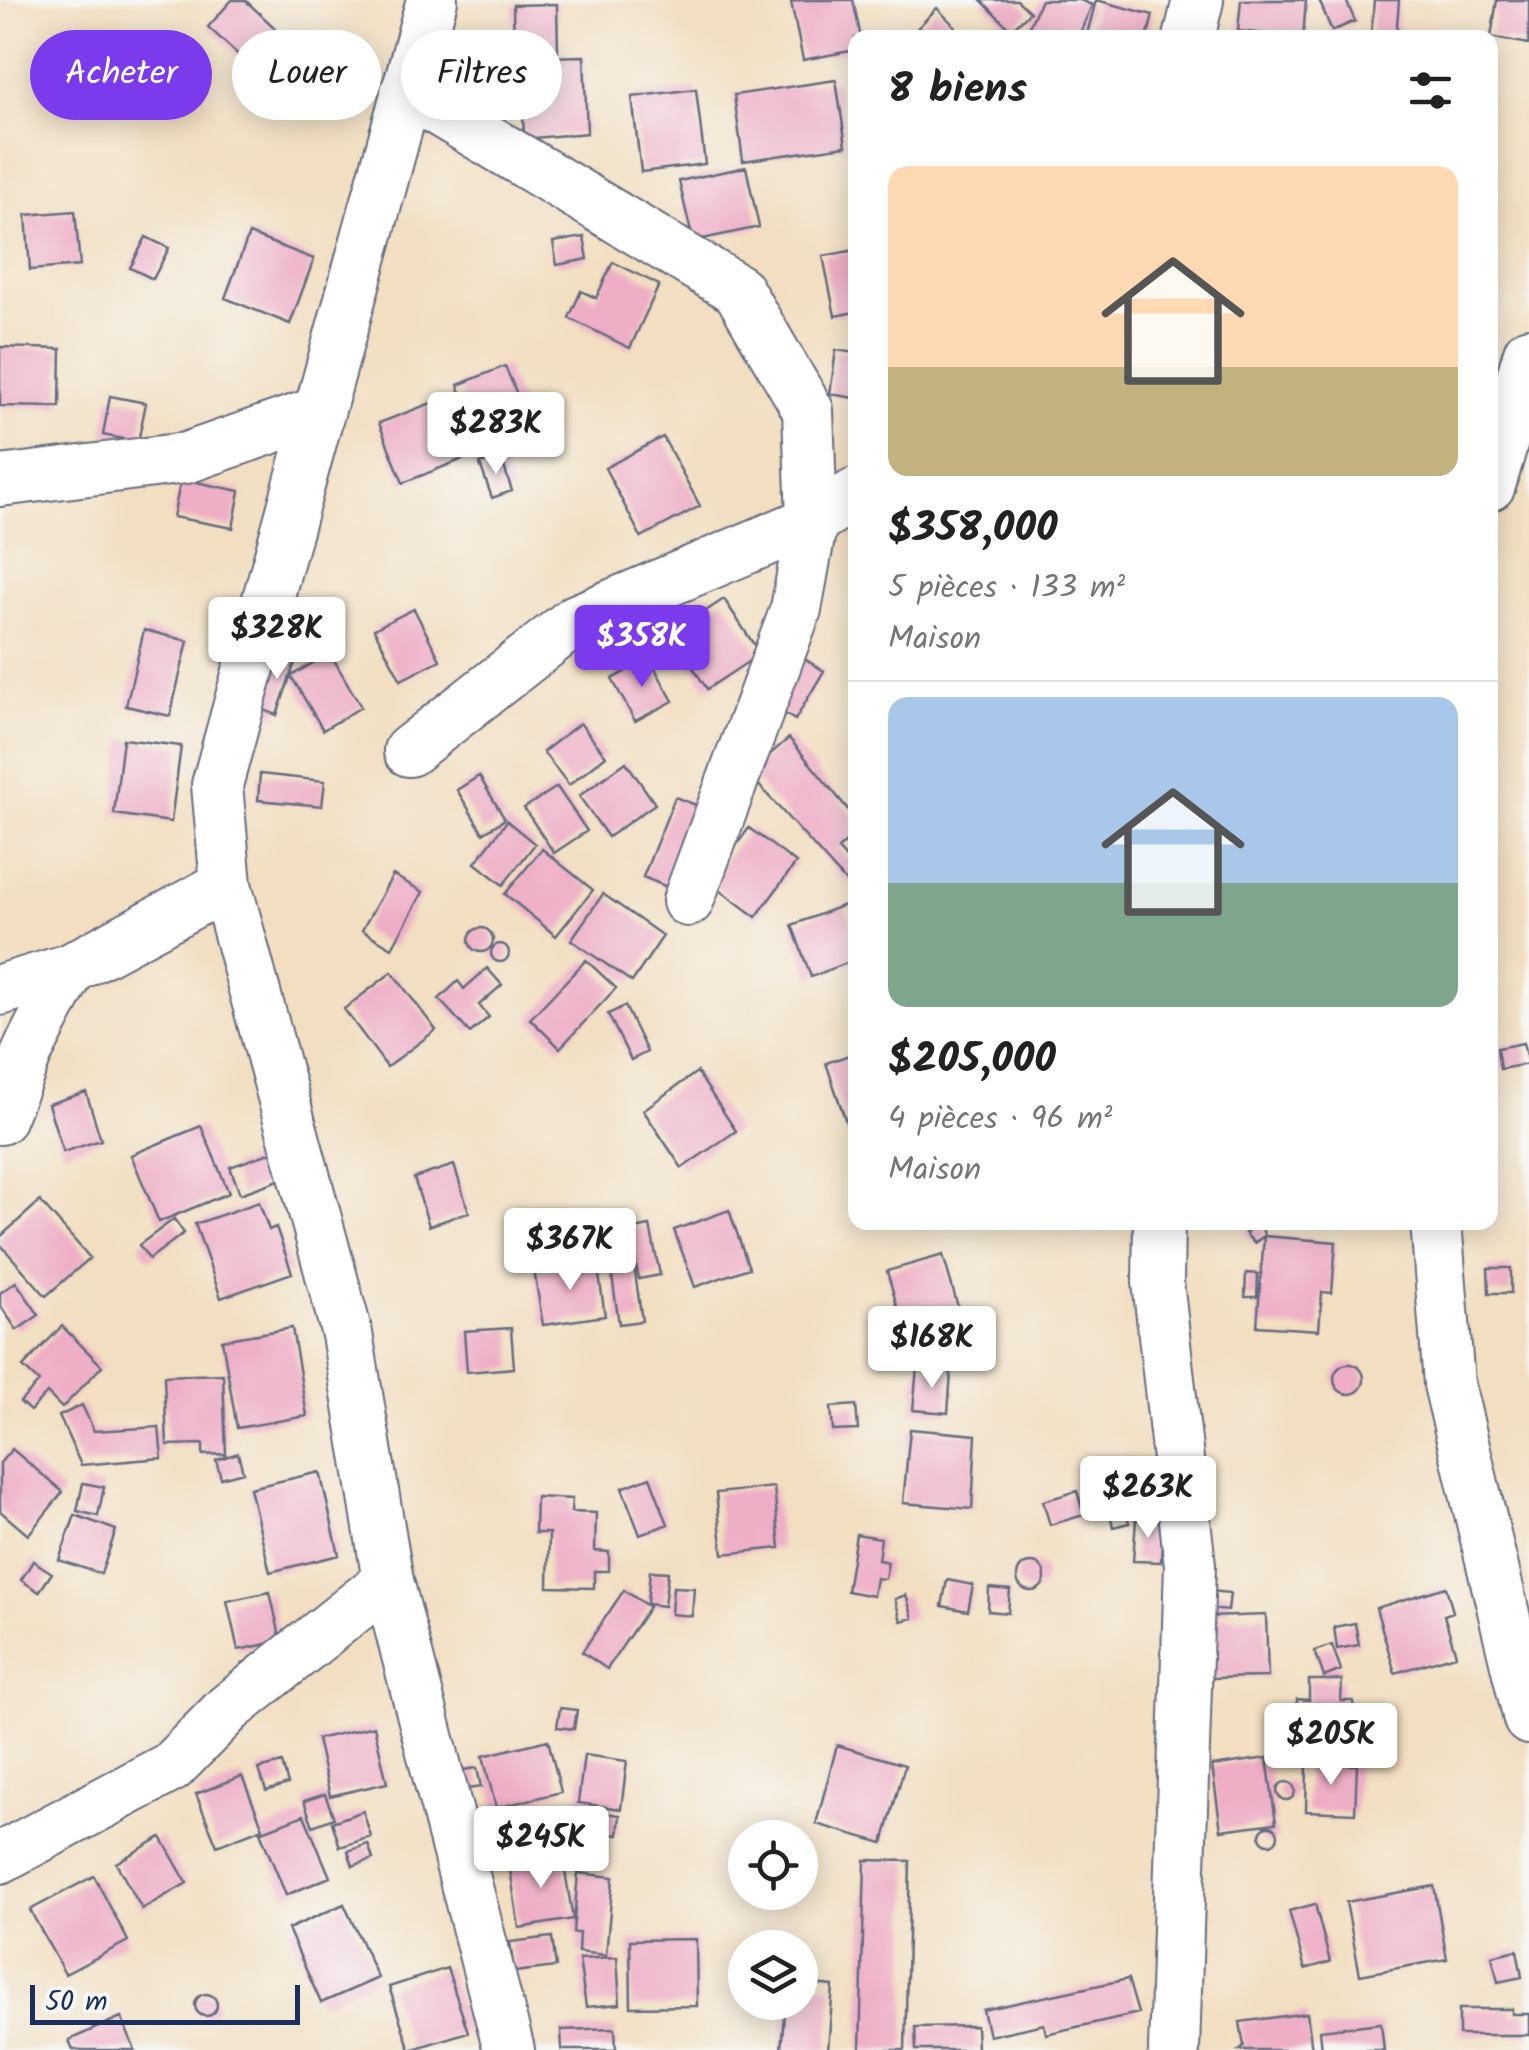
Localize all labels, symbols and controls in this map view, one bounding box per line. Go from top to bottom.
chip: Acheter [30,30,212,120]
chip: Louer [232,30,381,120]
chip: Filtres [401,30,562,120]
text: 8 biens [888,57,1027,124]
icon: filters [1403,63,1458,118]
icon: home [1083,231,1263,411]
pin: $283K [426,392,566,477]
text: $283K [449,399,543,450]
text: $358,000 [888,496,1058,563]
text: 5 pièces · 133 m² [888,563,1125,614]
pin: $328K [207,597,347,682]
text: $328K [230,604,324,655]
pin: $358K [572,605,712,690]
text: $358K [597,612,687,663]
text: Maison [888,614,981,665]
icon: home [1083,762,1263,942]
text: $205,000 [888,1027,1056,1094]
text: 4 pièces · 96 m² [888,1094,1112,1145]
text: Maison [888,1145,981,1196]
pin: $367K [500,1208,640,1293]
text: $367K [526,1215,614,1266]
pin: $168K [862,1306,1002,1391]
text: $168K [890,1313,974,1364]
pin: $263K [1078,1456,1218,1541]
text: $263K [1102,1463,1194,1514]
pin: $205K [1261,1703,1401,1788]
text: $205K [1286,1710,1376,1761]
pin: $245K [471,1806,611,1891]
text: $245K [496,1813,586,1864]
map controls [728,1820,818,2020]
button: locate [728,1820,818,1910]
button: layers [728,1930,818,2020]
scale bar [30,1980,300,2024]
text: 50 m [45,1980,108,2025]

